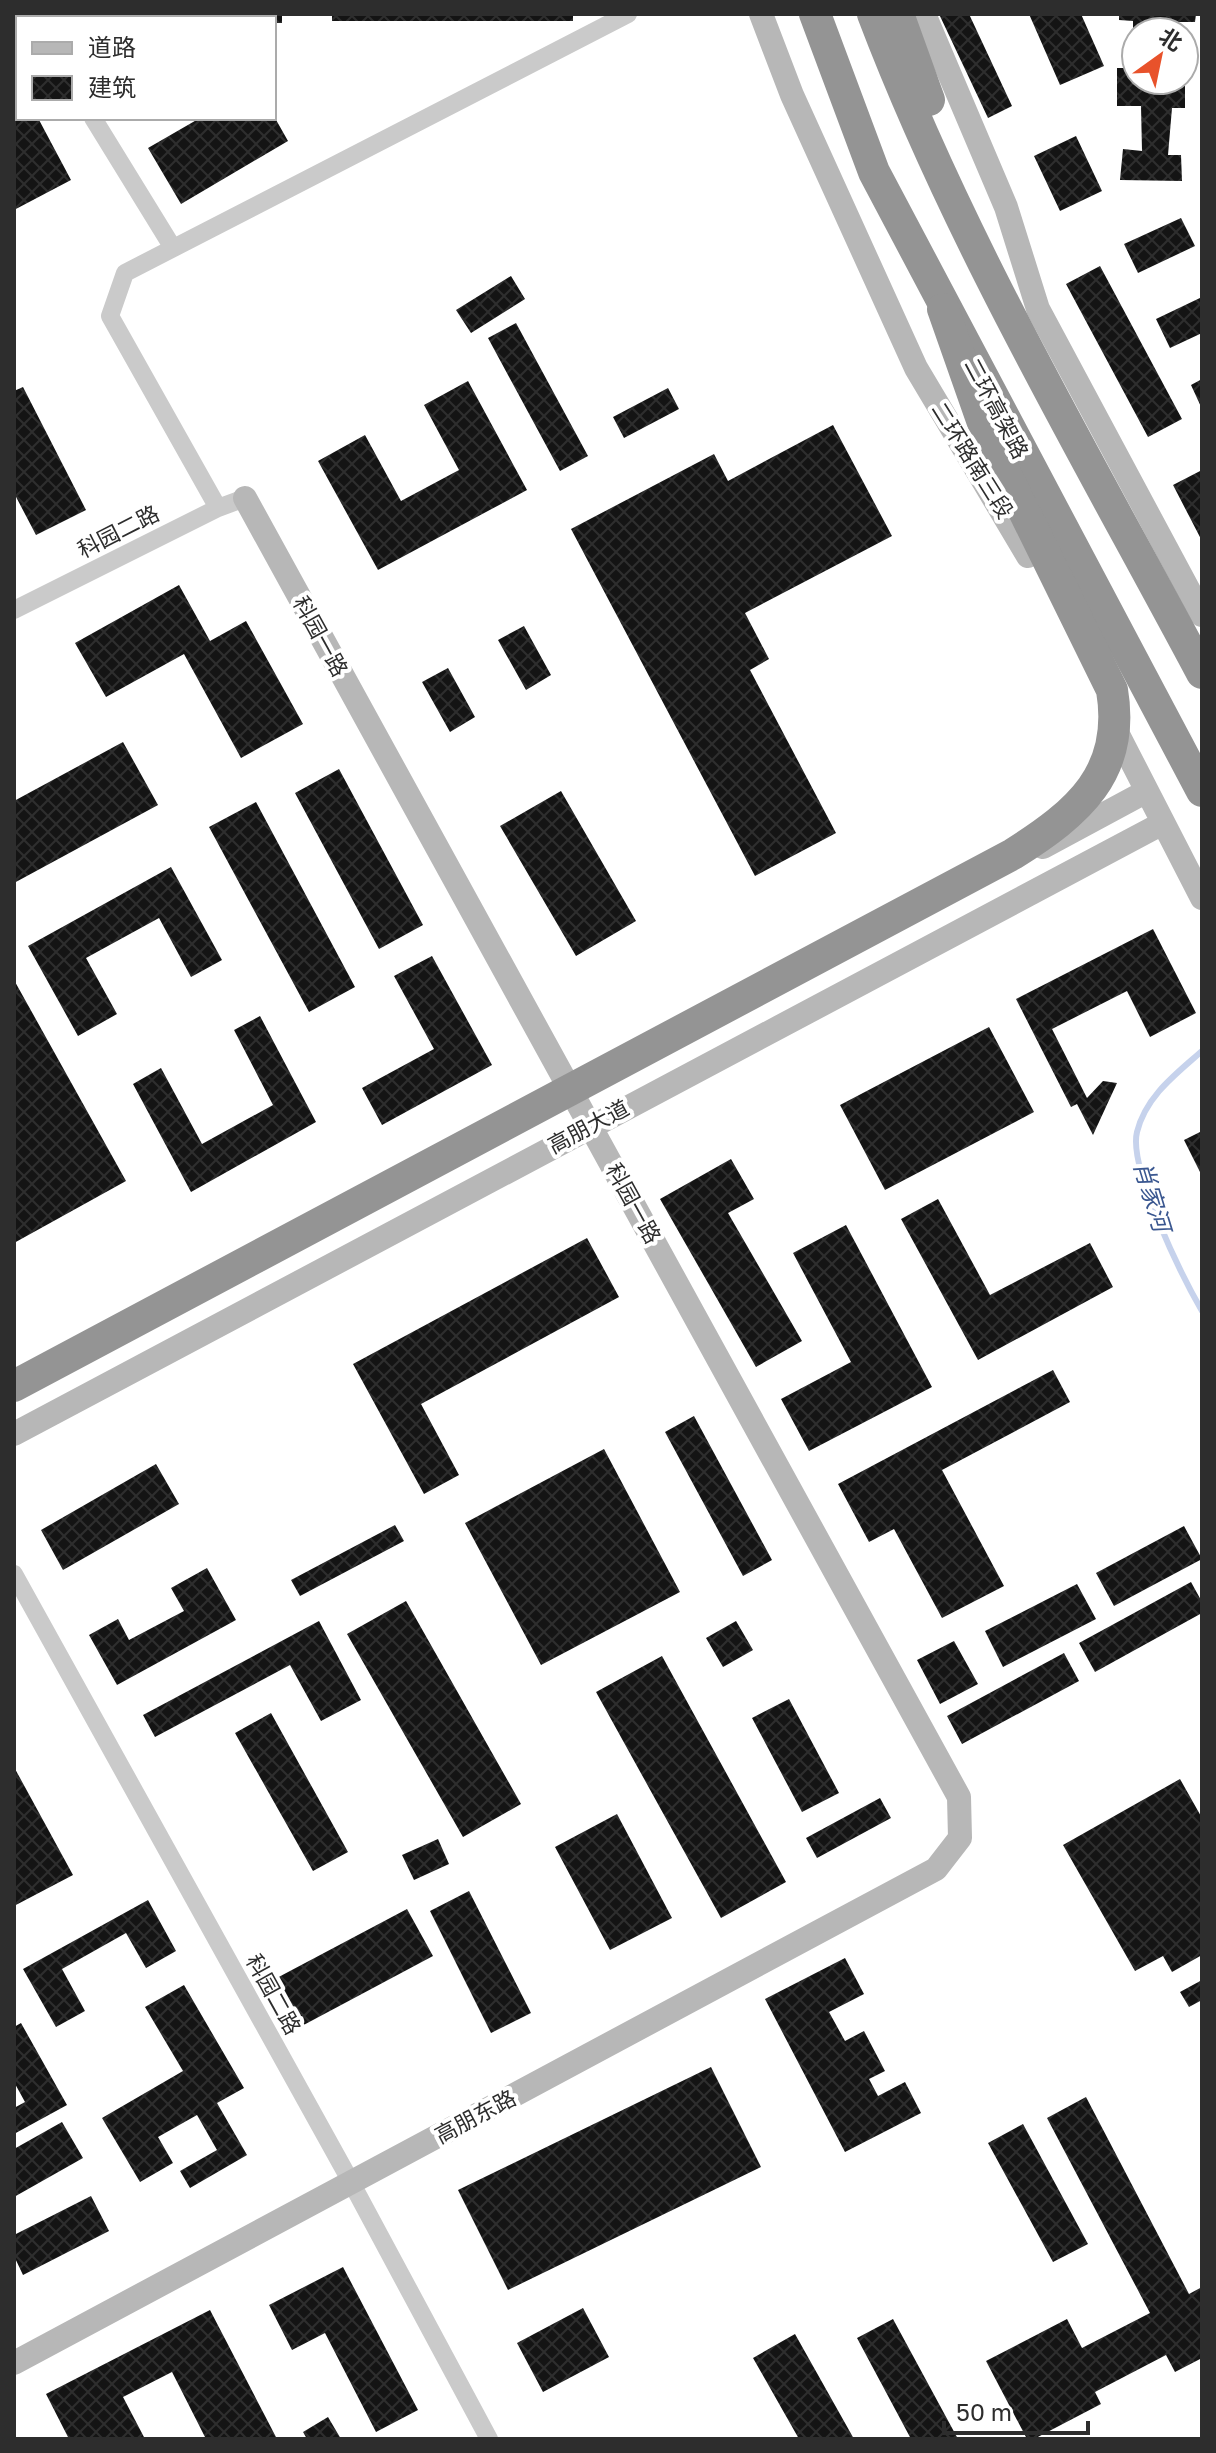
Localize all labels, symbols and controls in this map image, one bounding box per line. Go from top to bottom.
legend [16,16,276,120]
north arrow [1120,16,1200,96]
text: 北 [1155,21,1188,56]
text: 道路 [88,32,136,61]
text: 建筑 [88,72,136,101]
street label: 二环高架路 [959,353,1035,463]
street label: 二环路南三段 [927,397,1019,523]
street label: 科园二路 [73,499,163,563]
street label: 科园一路 [288,591,354,681]
street label: 高朋大道 [543,1093,633,1159]
water label: 肖家河 [1129,1157,1179,1238]
street label: 科园一路 [601,1158,667,1248]
street label: 科园二路 [241,1949,307,2039]
street label: 高朋东路 [430,2083,520,2149]
scale bar [944,2385,1088,2435]
text: 50 m [956,2397,1012,2426]

